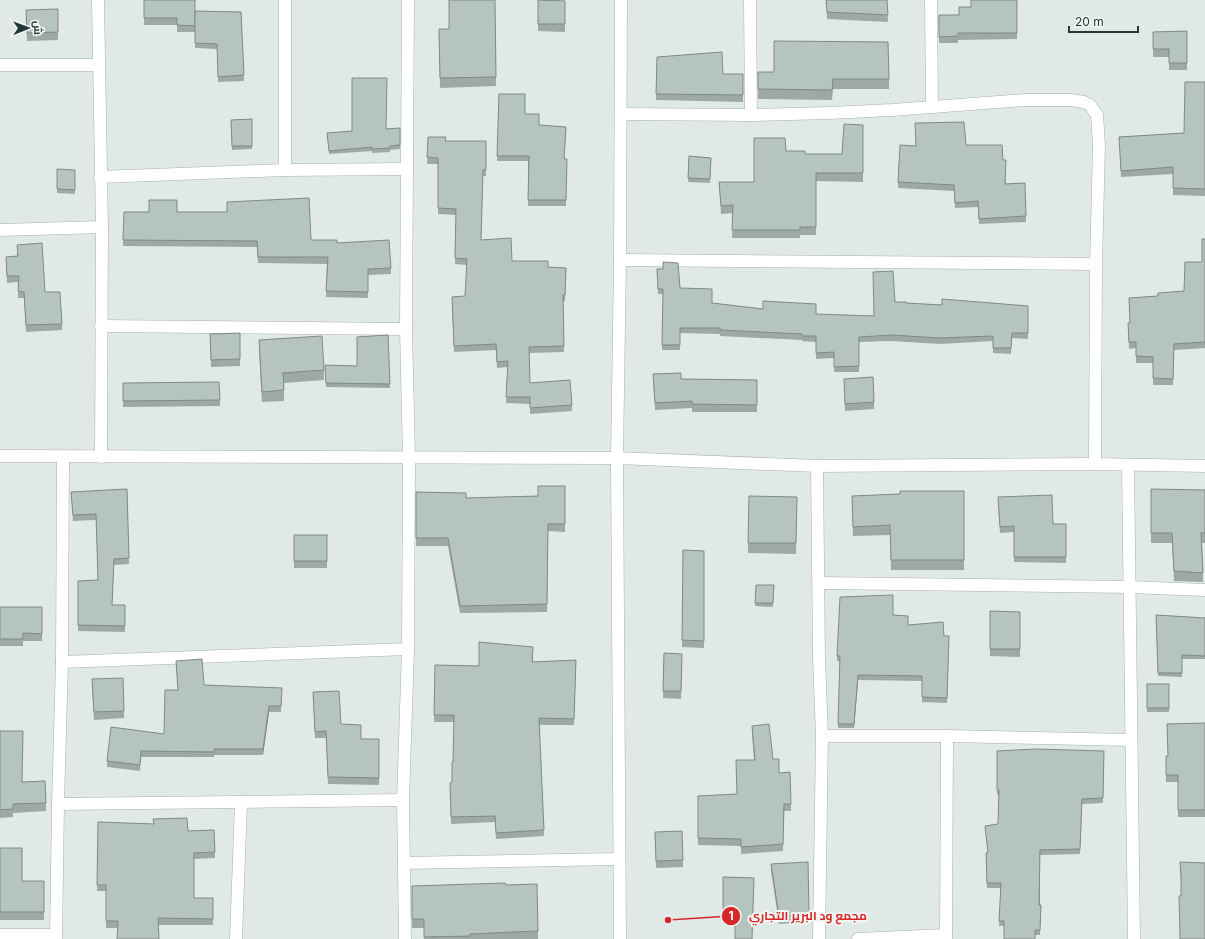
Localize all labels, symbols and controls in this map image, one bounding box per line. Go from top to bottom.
north arrow [8,8,48,48]
scale bar [1069,8,1138,34]
text: 20 m [1075,14,1104,29]
text: ش [31,21,45,35]
callout: مجمع ود البرير التجاري [721,904,875,928]
text: 1 [728,908,734,923]
text: مجمع ود البرير التجاري [749,908,867,926]

